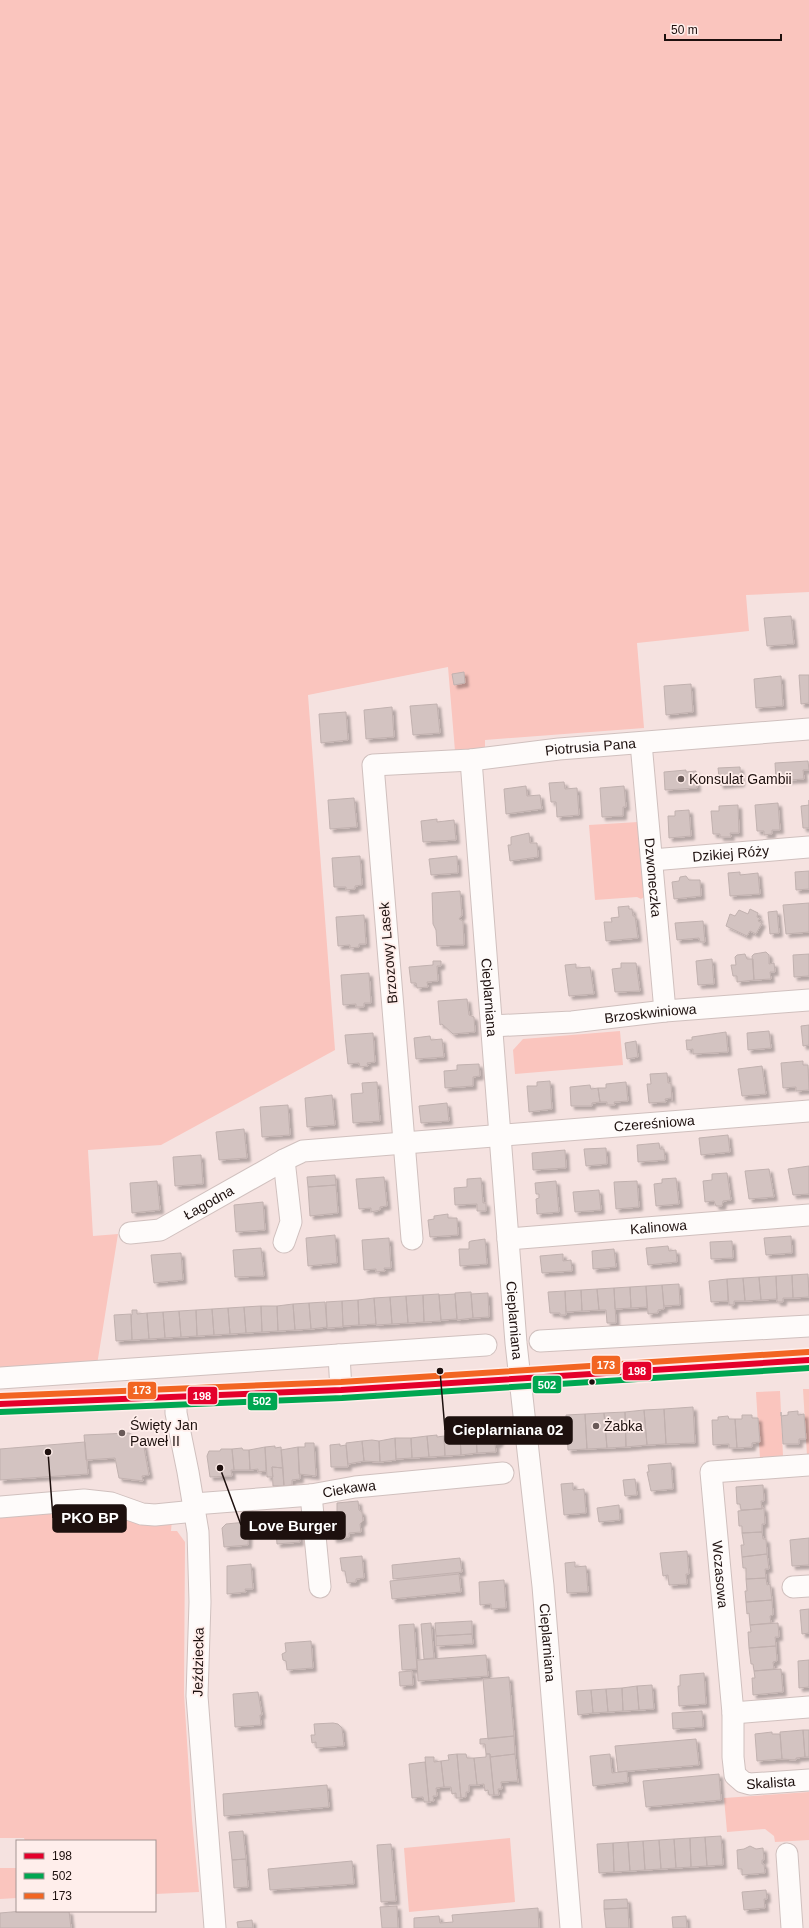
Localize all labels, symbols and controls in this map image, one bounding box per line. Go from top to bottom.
scale bar [665,16,781,42]
text: 50 m [671,23,698,37]
street label: Piotrusia Pana [544,735,637,759]
place label: Konsulat Gambii [689,771,792,787]
marker: Konsulat Gambii [676,774,686,784]
street label: Dzwoneczka [642,837,665,918]
street label: Dzikiej Róży [692,842,770,865]
street label: Brzozowy Lasek [376,901,400,1004]
street label: Cieplarniana [478,957,500,1037]
street label: Brzoskwiniowa [603,1001,697,1026]
street label: Czereśniowa [613,1112,696,1134]
street label: Łagodna [181,1182,237,1223]
street label: Kalinowa [630,1217,688,1237]
street label: Cieplarniana [503,1280,526,1361]
line badge: 173 [591,1355,621,1375]
text: 173 [597,1359,615,1371]
line badge: 198 [622,1361,652,1381]
text: 198 [628,1365,646,1377]
line badge: 502 [532,1375,562,1394]
unlabelled marker [587,1377,597,1387]
text: 502 [538,1379,556,1391]
line badge: 173 [127,1381,157,1400]
text: 173 [133,1384,151,1396]
line badge: 198 [187,1386,218,1405]
text: 198 [193,1390,211,1402]
line badge: 502 [247,1392,278,1411]
text: 502 [253,1395,271,1407]
place label: Święty Jan Paweł II [130,1416,198,1449]
callout: Cieplarniana 02 [445,1417,572,1444]
place label: Żabka [604,1417,643,1434]
text: Cieplarniana 02 [453,1421,563,1438]
marker: Żabka [591,1421,601,1431]
marker: Święty Jan Paweł II [117,1428,127,1438]
street label: Ciekawa [321,1477,377,1501]
callout: PKO BP [53,1505,126,1532]
text: PKO BP [61,1509,119,1526]
callout: Love Burger [241,1512,345,1539]
text: Love Burger [249,1517,337,1534]
street label: Wczasowa [709,1540,731,1609]
street label: Cieplarniana [536,1603,559,1683]
street label: Jeździecka [189,1627,207,1697]
street label: Skalista [746,1773,796,1792]
legend [16,1840,156,1912]
text: 198 [52,1849,72,1863]
text: 502 [52,1869,72,1883]
text: 173 [52,1889,72,1903]

